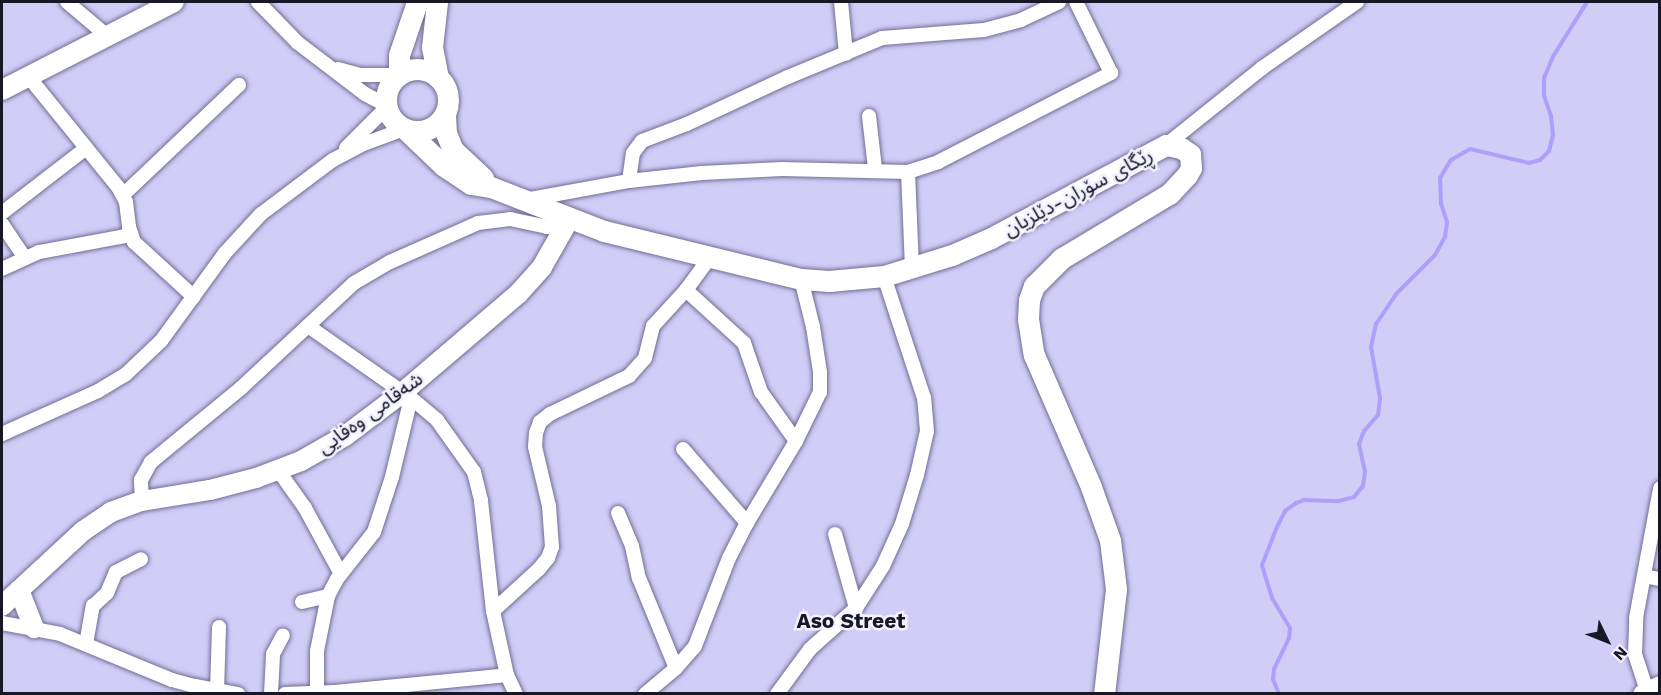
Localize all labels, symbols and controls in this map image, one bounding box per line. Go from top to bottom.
street label: ڕێگای سۆران-دێلزیان [999,143,1157,241]
street label: شەقامی وەفایی [313,367,427,459]
district label: Aso Street [797,608,905,634]
north arrow [1577,611,1637,671]
text: N [1610,643,1632,664]

